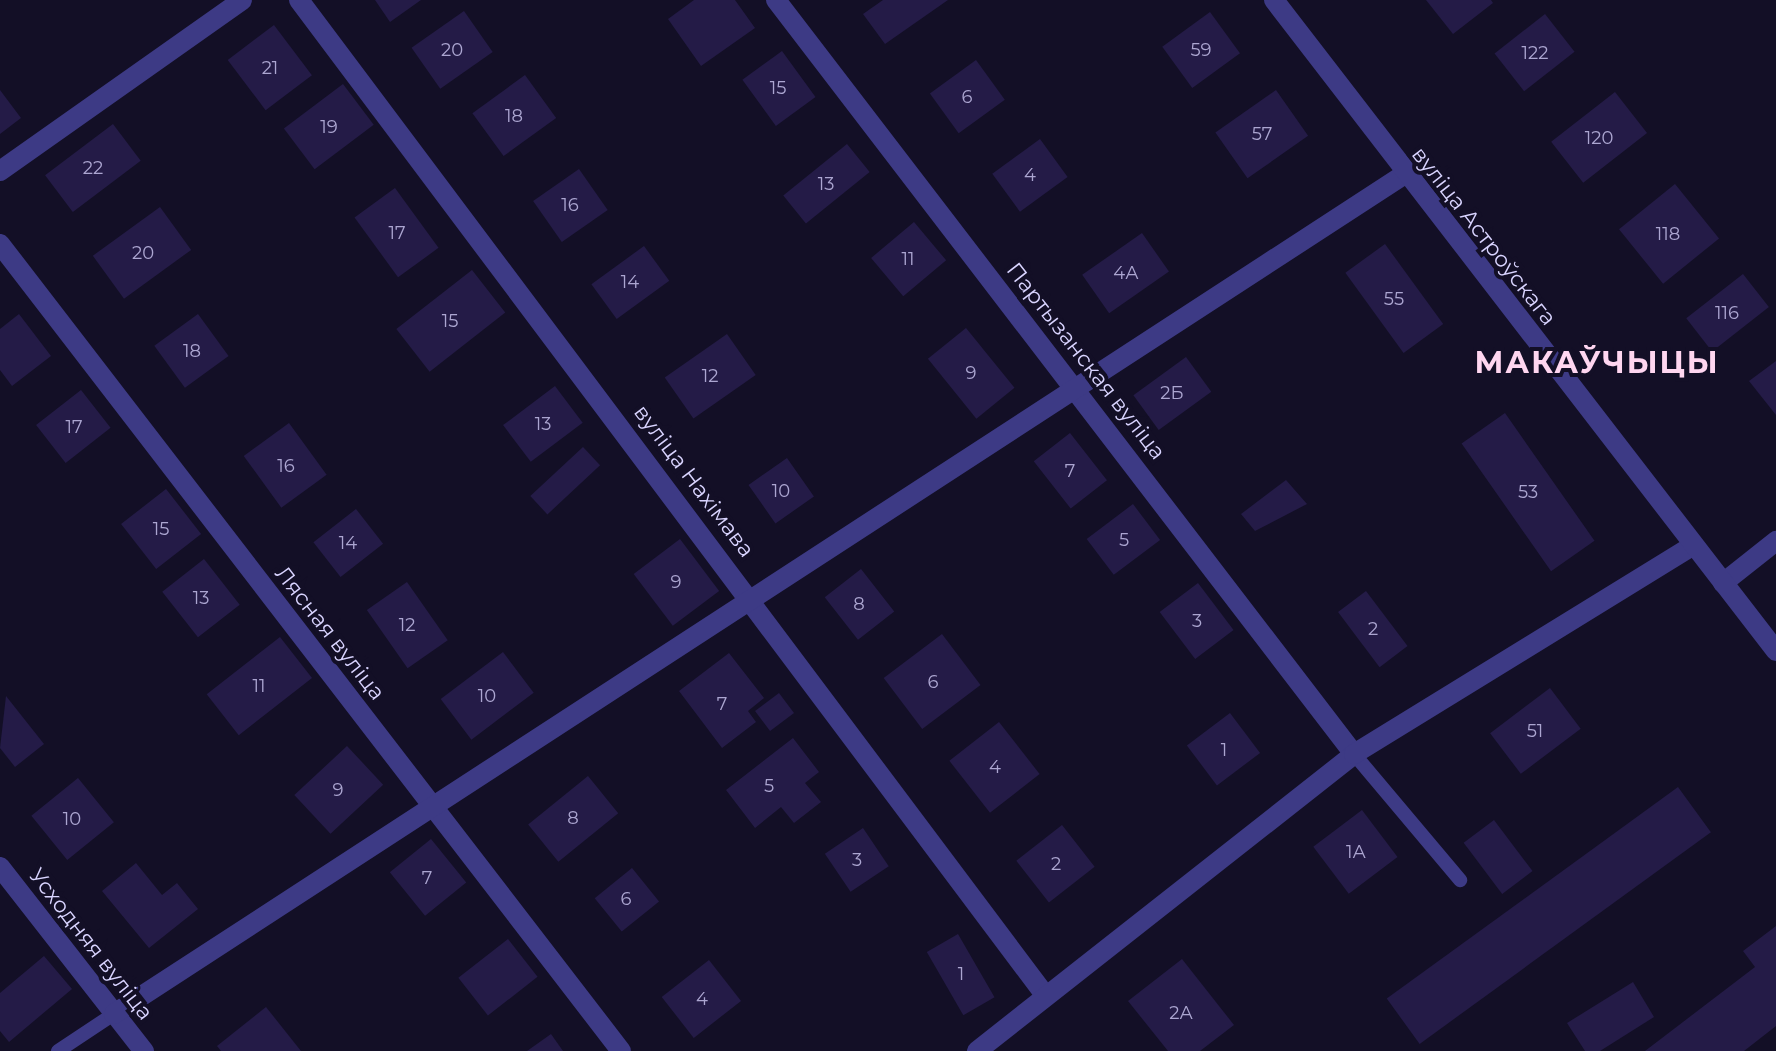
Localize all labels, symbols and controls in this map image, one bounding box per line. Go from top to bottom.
house number: 20 [441,39,463,61]
house number: 59 [1190,39,1212,61]
house number: 122 [1522,42,1548,64]
house number: 21 [262,57,278,79]
house number: 15 [770,77,786,99]
house number: 6 [962,86,972,108]
house number: 18 [505,105,523,127]
house number: 19 [320,116,338,138]
house number: 57 [1252,123,1272,145]
house number: 120 [1585,127,1613,149]
street label: вуліца Астроўскага [1406,141,1562,331]
house number: 22 [83,157,103,179]
house number: 4 [1024,164,1036,186]
house number: 13 [818,173,834,195]
house number: 16 [561,194,579,216]
house number: 17 [388,222,406,244]
house number: 118 [1656,223,1680,245]
house number: 20 [132,242,154,264]
house number: 11 [902,248,914,270]
street label: Партызанская вуліца [1001,257,1171,465]
house number: 4А [1113,262,1139,284]
house number: 14 [621,271,639,293]
house number: 55 [1384,288,1404,310]
house number: 116 [1715,302,1739,324]
house number: 15 [442,310,458,332]
house number: 18 [183,340,201,362]
district label: МАКАЎЧЫЦЫ [1474,345,1720,381]
house number: 9 [966,362,976,384]
house number: 12 [702,365,718,387]
house number: 2Б [1160,382,1184,404]
street label: вуліца Нахімава [628,400,760,562]
house number: 13 [535,413,551,435]
house number: 17 [65,416,83,438]
house number: 16 [277,455,295,477]
house number: 7 [1065,460,1075,482]
house number: 10 [772,480,790,502]
house number: 53 [1518,481,1538,503]
house number: 15 [153,518,169,540]
house number: 5 [1119,529,1129,551]
house number: 14 [339,532,357,554]
street label: Лясная вуліца [270,561,390,705]
house number: 9 [671,571,681,593]
house number: 13 [193,587,209,609]
house number: 8 [853,593,865,615]
house number: 3 [1192,610,1202,632]
house number: 12 [399,614,415,636]
house number: 2 [1368,618,1378,640]
house number: 6 [928,671,938,693]
house number: 11 [253,675,265,697]
house number: 10 [478,685,496,707]
house number: 7 [717,693,727,715]
house number: 51 [1527,720,1543,742]
house number: 1 [1221,739,1227,761]
house number: 4 [989,756,1001,778]
house number: 5 [764,775,774,797]
house number: 9 [333,779,343,801]
house number: 8 [567,807,579,829]
house number: 10 [63,808,81,830]
house number: 1А [1346,841,1366,863]
house number: 3 [852,849,862,871]
house number: 2 [1051,853,1061,875]
street label: Усходняя вуліца [24,863,158,1025]
house number: 7 [422,867,432,889]
house number: 6 [621,888,631,910]
house number: 1 [958,963,964,985]
house number: 4 [696,988,708,1010]
house number: 2А [1169,1002,1193,1024]

